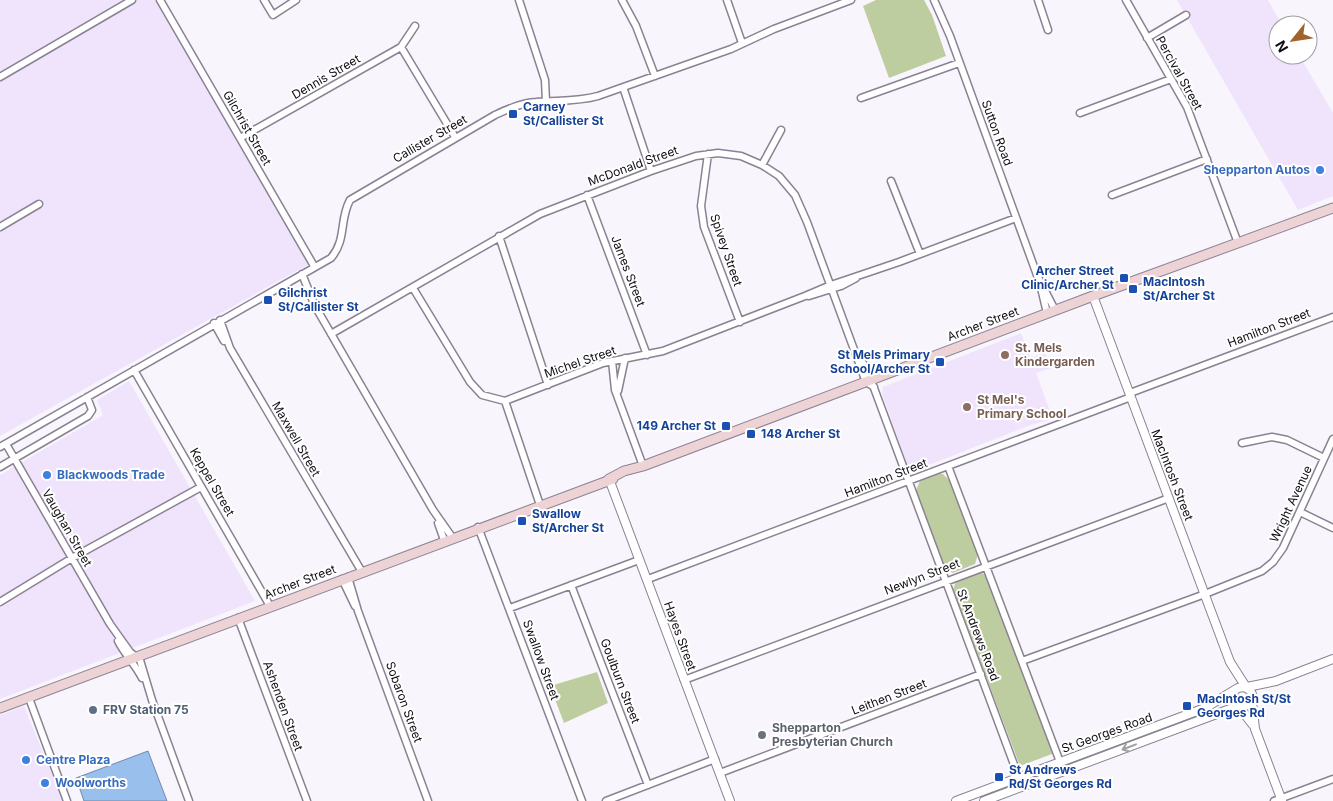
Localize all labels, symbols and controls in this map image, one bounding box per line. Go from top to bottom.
north arrow [1268,15,1318,65]
street label: Percival Street [1153,33,1206,112]
text: N [1271,38,1291,56]
street label: Dennis Street [289,51,363,102]
street label: Gilchrist Street [220,88,275,168]
street label: Sutton Road [979,98,1016,168]
place label: Carney St/Callister St [523,99,604,128]
marker: Carney St/Callister St [507,108,519,120]
street label: Callister Street [390,111,470,166]
street label: McDonald Street [586,142,680,189]
place label: Shepparton Autos [1203,162,1310,177]
marker: Shepparton Autos [1314,164,1326,176]
street label: Spivey Street [707,212,746,288]
street label: James Street [608,233,649,308]
place label: Archer Street Clinic/Archer St [1021,263,1115,292]
marker: Archer Street Clinic/Archer St [1118,272,1130,284]
place label: MacIntosh St/Archer St [1143,274,1215,303]
marker: MacIntosh St/Archer St [1127,283,1139,295]
place label: Gilchrist St/Callister St [278,285,359,314]
marker: Gilchrist St/Callister St [262,294,274,306]
street label: Archer Street [945,303,1021,344]
street label: Hamilton Street [1225,305,1312,350]
place label: St. Mels Kindergarden [1015,340,1095,369]
street label: Michel Street [542,342,618,381]
place label: St Mels Primary School/Archer St [830,347,931,376]
marker: St. Mels Kindergarden [999,349,1011,361]
marker: St Mels Primary School/Archer St [934,356,946,368]
place label: St Mel's Primary School [977,392,1066,421]
street label: Maxwell Street [269,399,324,479]
marker: St Mel's Primary School [961,401,973,413]
place label: 149 Archer St [637,418,717,433]
marker: 149 Archer St [720,420,732,432]
place label: 148 Archer St [761,426,841,441]
street label: MacIntosh Street [1148,427,1197,523]
marker: 148 Archer St [745,428,757,440]
street label: Keppel Street [187,445,238,519]
street label: Hamilton Street [842,455,929,500]
street label: Wright Avenue [1266,463,1315,545]
place label: Blackwoods Trade [57,467,165,482]
marker: Blackwoods Trade [41,469,53,481]
street label: Vaughan Street [39,486,96,569]
place label: Swallow St/Archer St [532,506,604,535]
marker: Swallow St/Archer St [516,515,528,527]
street label: Newlyn Street [882,555,962,598]
street label: Archer Street [262,561,338,602]
street label: St Andrews Road [954,587,1003,683]
street label: Hayes Street [661,599,700,673]
street label: Swallow Street [520,618,563,702]
street label: Goulburn Street [597,636,644,725]
street label: Ashenden Street [260,659,307,753]
street label: Sobaron Street [383,659,426,744]
street label: Leithen Street [849,675,928,718]
place label: MacIntosh St/St Georges Rd [1197,691,1291,720]
marker: MacIntosh St/St Georges Rd [1181,700,1193,712]
place label: FRV Station 75 [103,702,189,717]
marker: FRV Station 75 [87,704,99,716]
street label: St Georges Road [1059,709,1154,756]
place label: Shepparton Presbyterian Church [772,720,893,749]
marker: Shepparton Presbyterian Church [756,729,768,741]
one-way arrow [1122,743,1137,752]
place label: Centre Plaza [36,752,110,767]
marker: Centre Plaza [20,754,32,766]
place label: St Andrews Rd/St Georges Rd [1009,762,1112,791]
marker: St Andrews Rd/St Georges Rd [993,771,1005,783]
place label: Woolworths [55,775,126,790]
marker: Woolworths [39,777,51,789]

